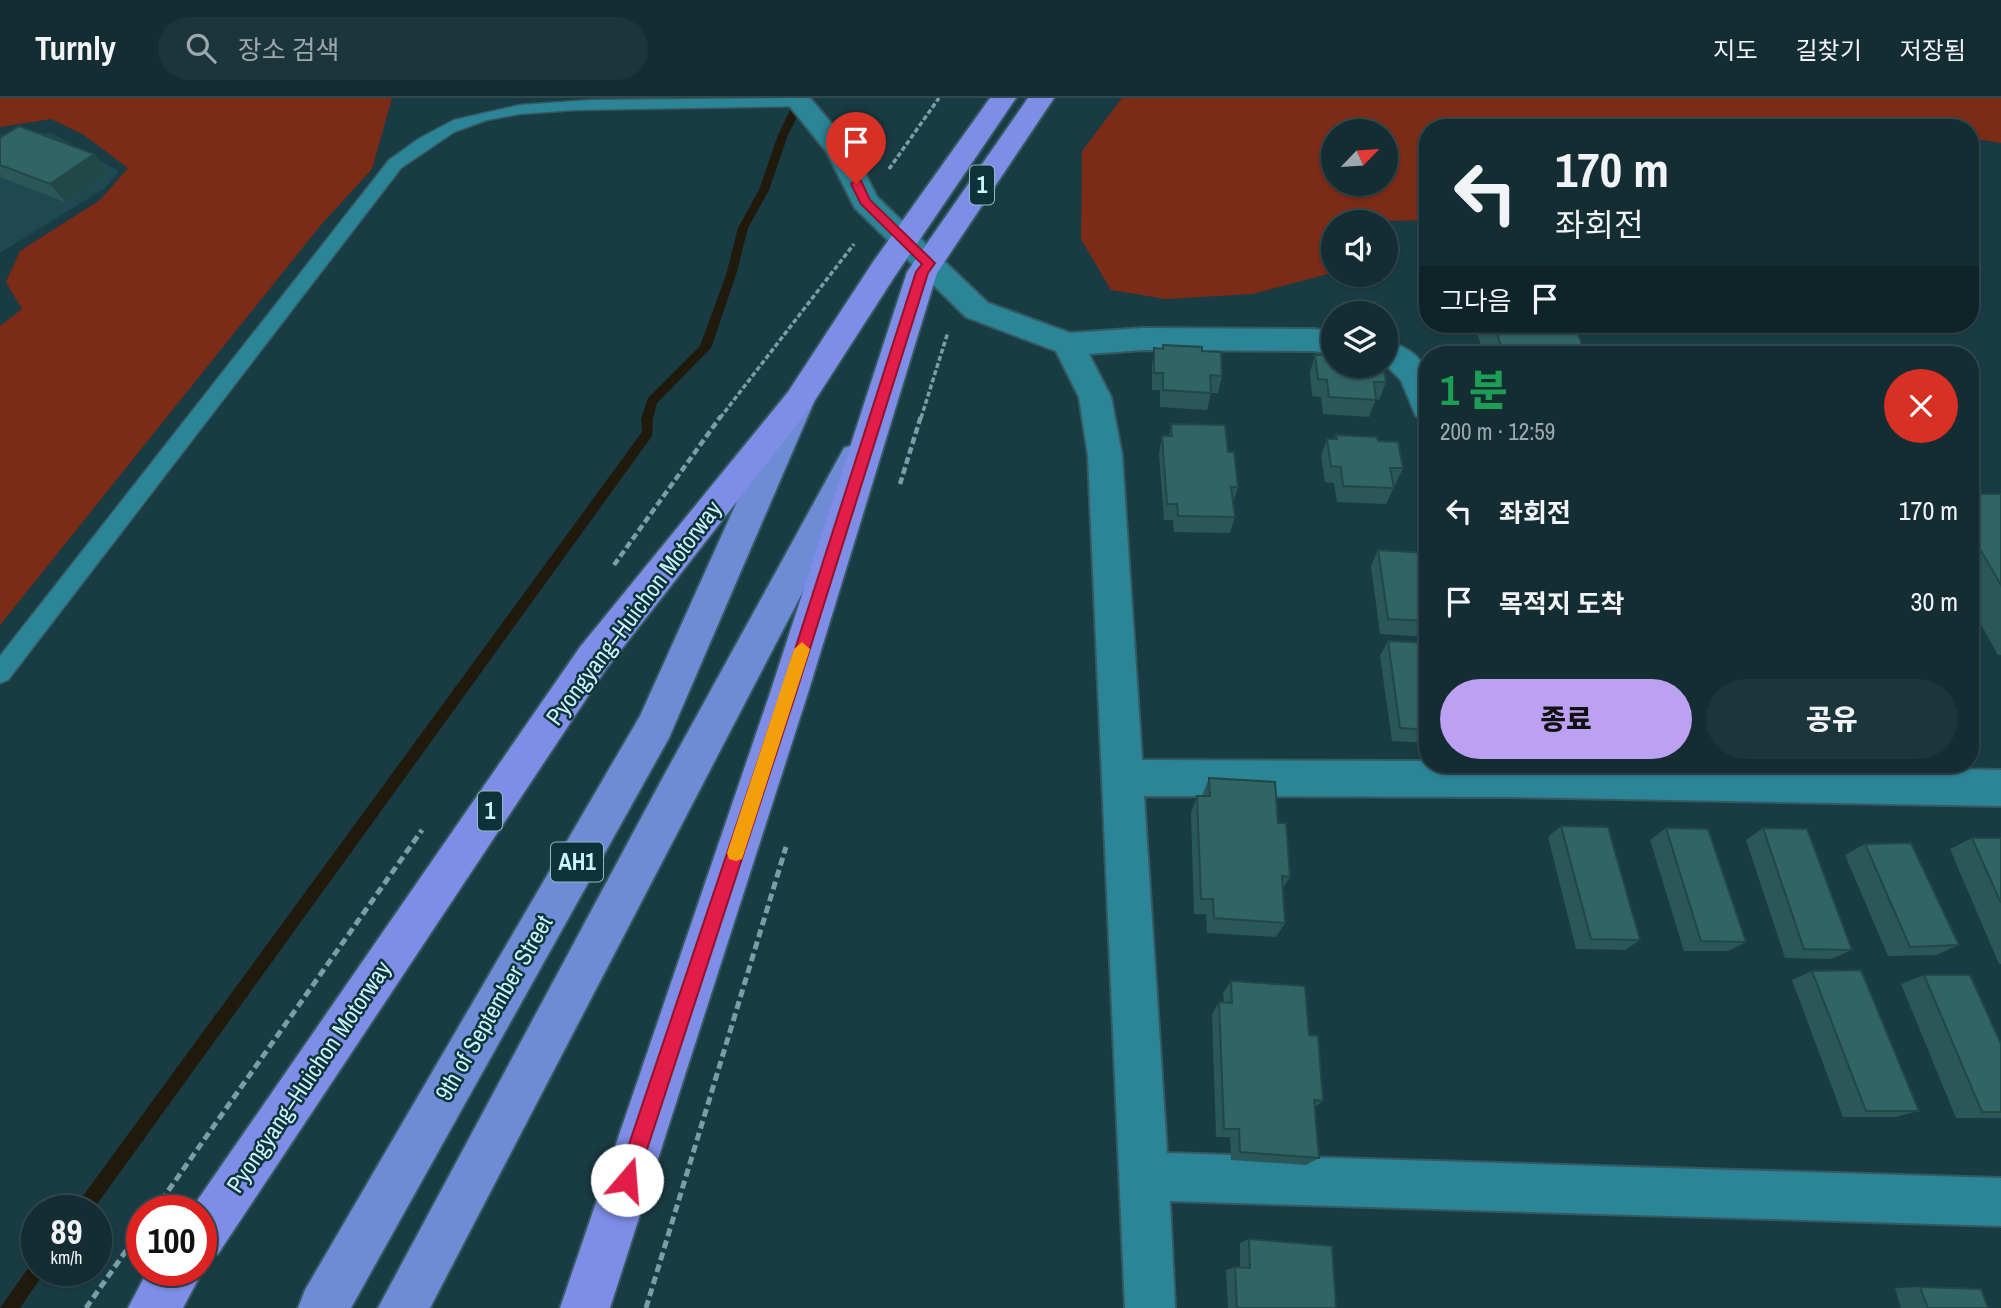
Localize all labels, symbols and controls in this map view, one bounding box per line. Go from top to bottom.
search box [158,17,648,80]
text: Turnly [35,26,116,70]
icon: search [182,29,220,67]
text: 장소 검색 [238,32,339,67]
text: 지도 [1713,34,1758,66]
text: 길찾기 [1796,34,1862,66]
text: 저장됨 [1900,34,1966,66]
pin [826,112,886,184]
north arrow [1321,119,1398,196]
map controls [1321,119,1398,378]
icon: arrive [837,123,875,161]
text: 170 m [1555,136,1669,202]
icon: left [1440,147,1531,238]
road number: 1 [970,166,994,204]
text: 좌회전 [1555,203,1643,246]
button: sound [1321,210,1398,287]
icon: arrive [1526,280,1564,318]
text: 그다음 [1440,283,1512,318]
button: layers [1321,301,1398,378]
text: 1 분 [1440,362,1507,418]
button: close [1884,369,1958,443]
text: 200 m · 12:59 [1440,416,1555,447]
icon: left [1440,492,1478,530]
street label: Pyongyang–Huichon Motorway [538,493,728,731]
text: 170 m [1899,493,1958,528]
text: 좌회전 [1499,495,1571,530]
icon: arrive [1440,583,1478,621]
text: 30 m [1911,584,1958,619]
text: 목적지 도착 [1499,586,1625,621]
button: 종료 [1440,679,1692,759]
button: 공유 [1706,679,1958,759]
road number: 1 [478,792,502,831]
road number: AH1 [551,842,603,882]
street label: 9th of September Street [427,909,559,1106]
street label: Pyongyang–Huichon Motorway [218,954,398,1199]
position arrow [590,1143,664,1217]
speed limit sign: 100 [126,1195,217,1286]
text: 89 [51,1208,82,1255]
text: km/h [51,1245,83,1270]

